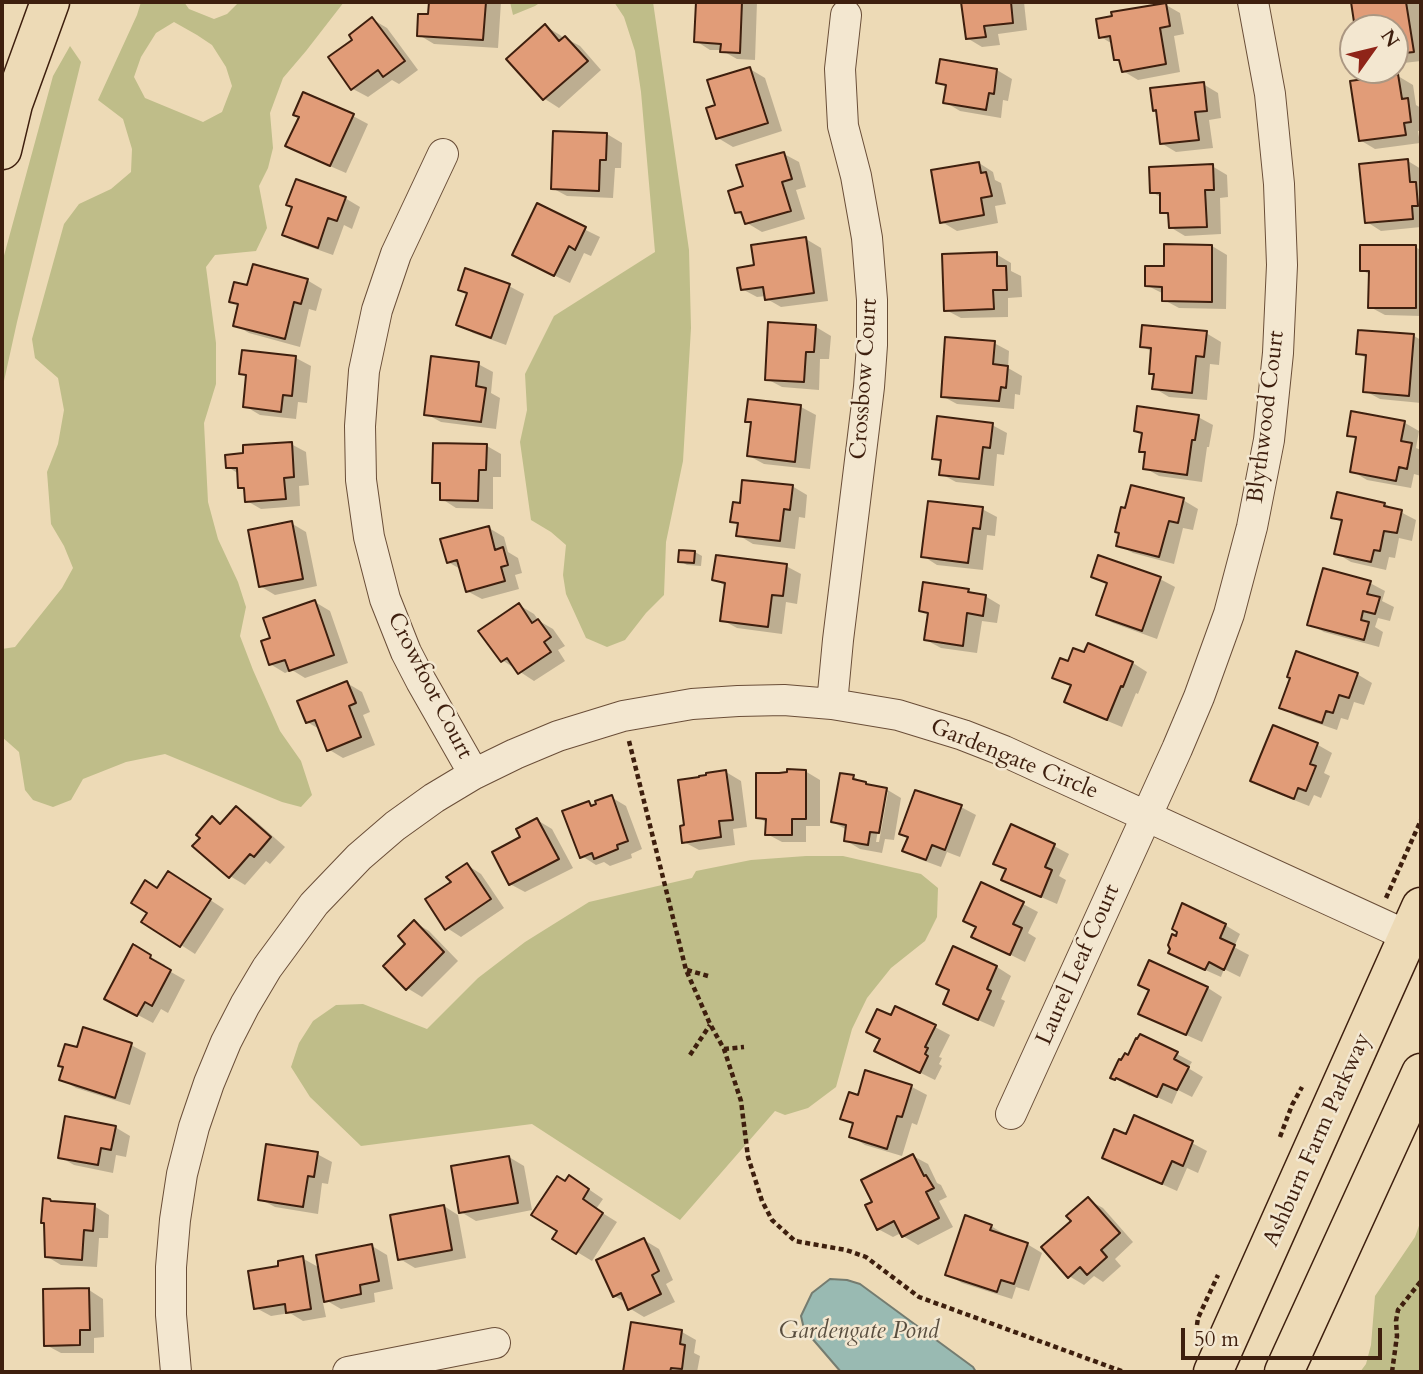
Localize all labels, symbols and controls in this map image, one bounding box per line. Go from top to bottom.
north arrow [1339,14,1409,84]
text: N [1374,24,1405,52]
street label: Crossbow Court [846,297,884,461]
street label: Blythwood Court [1243,329,1291,505]
street label: Crowfoot Court [380,608,478,764]
street label: Gardengate Circle [926,714,1102,806]
street label: Laurel Leaf Court [1031,880,1127,1050]
street label: Ashburn Farm Parkway [1258,1029,1378,1251]
scale bar [1185,1314,1386,1358]
water label: Gardengate Pond [779,1318,939,1346]
text: 50 m [1194,1325,1239,1354]

